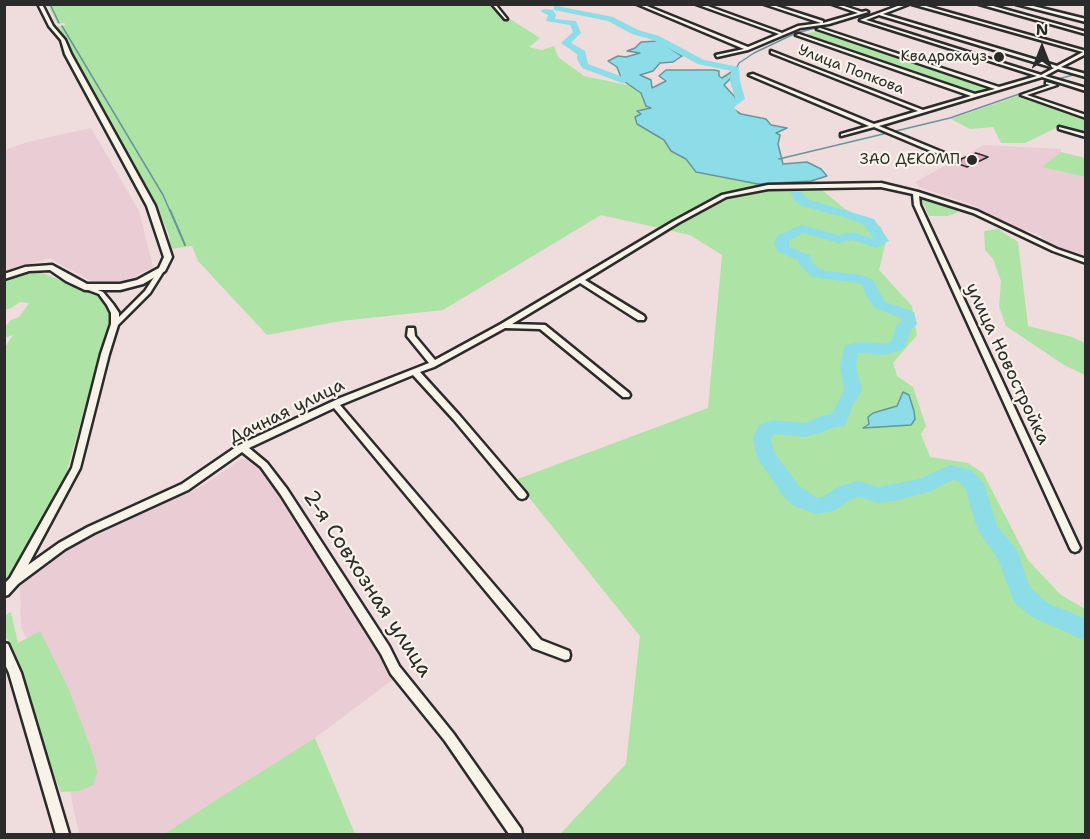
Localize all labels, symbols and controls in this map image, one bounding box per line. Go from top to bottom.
north arrow [1012,18,1072,78]
text: N [1036,19,1048,40]
street label: Улица Попкова [795,42,907,98]
place label: Квадрохауз [901,48,987,66]
marker: Квадрохауз [992,50,1006,64]
place label: ЗАО ДЕКОМП [860,151,960,169]
marker: ЗАО ДЕКОМП [965,153,979,167]
street label: улица Новостройка [960,280,1054,448]
street label: Дачная улица [226,375,348,449]
street label: 2-я Совхозная улица [297,486,437,682]

